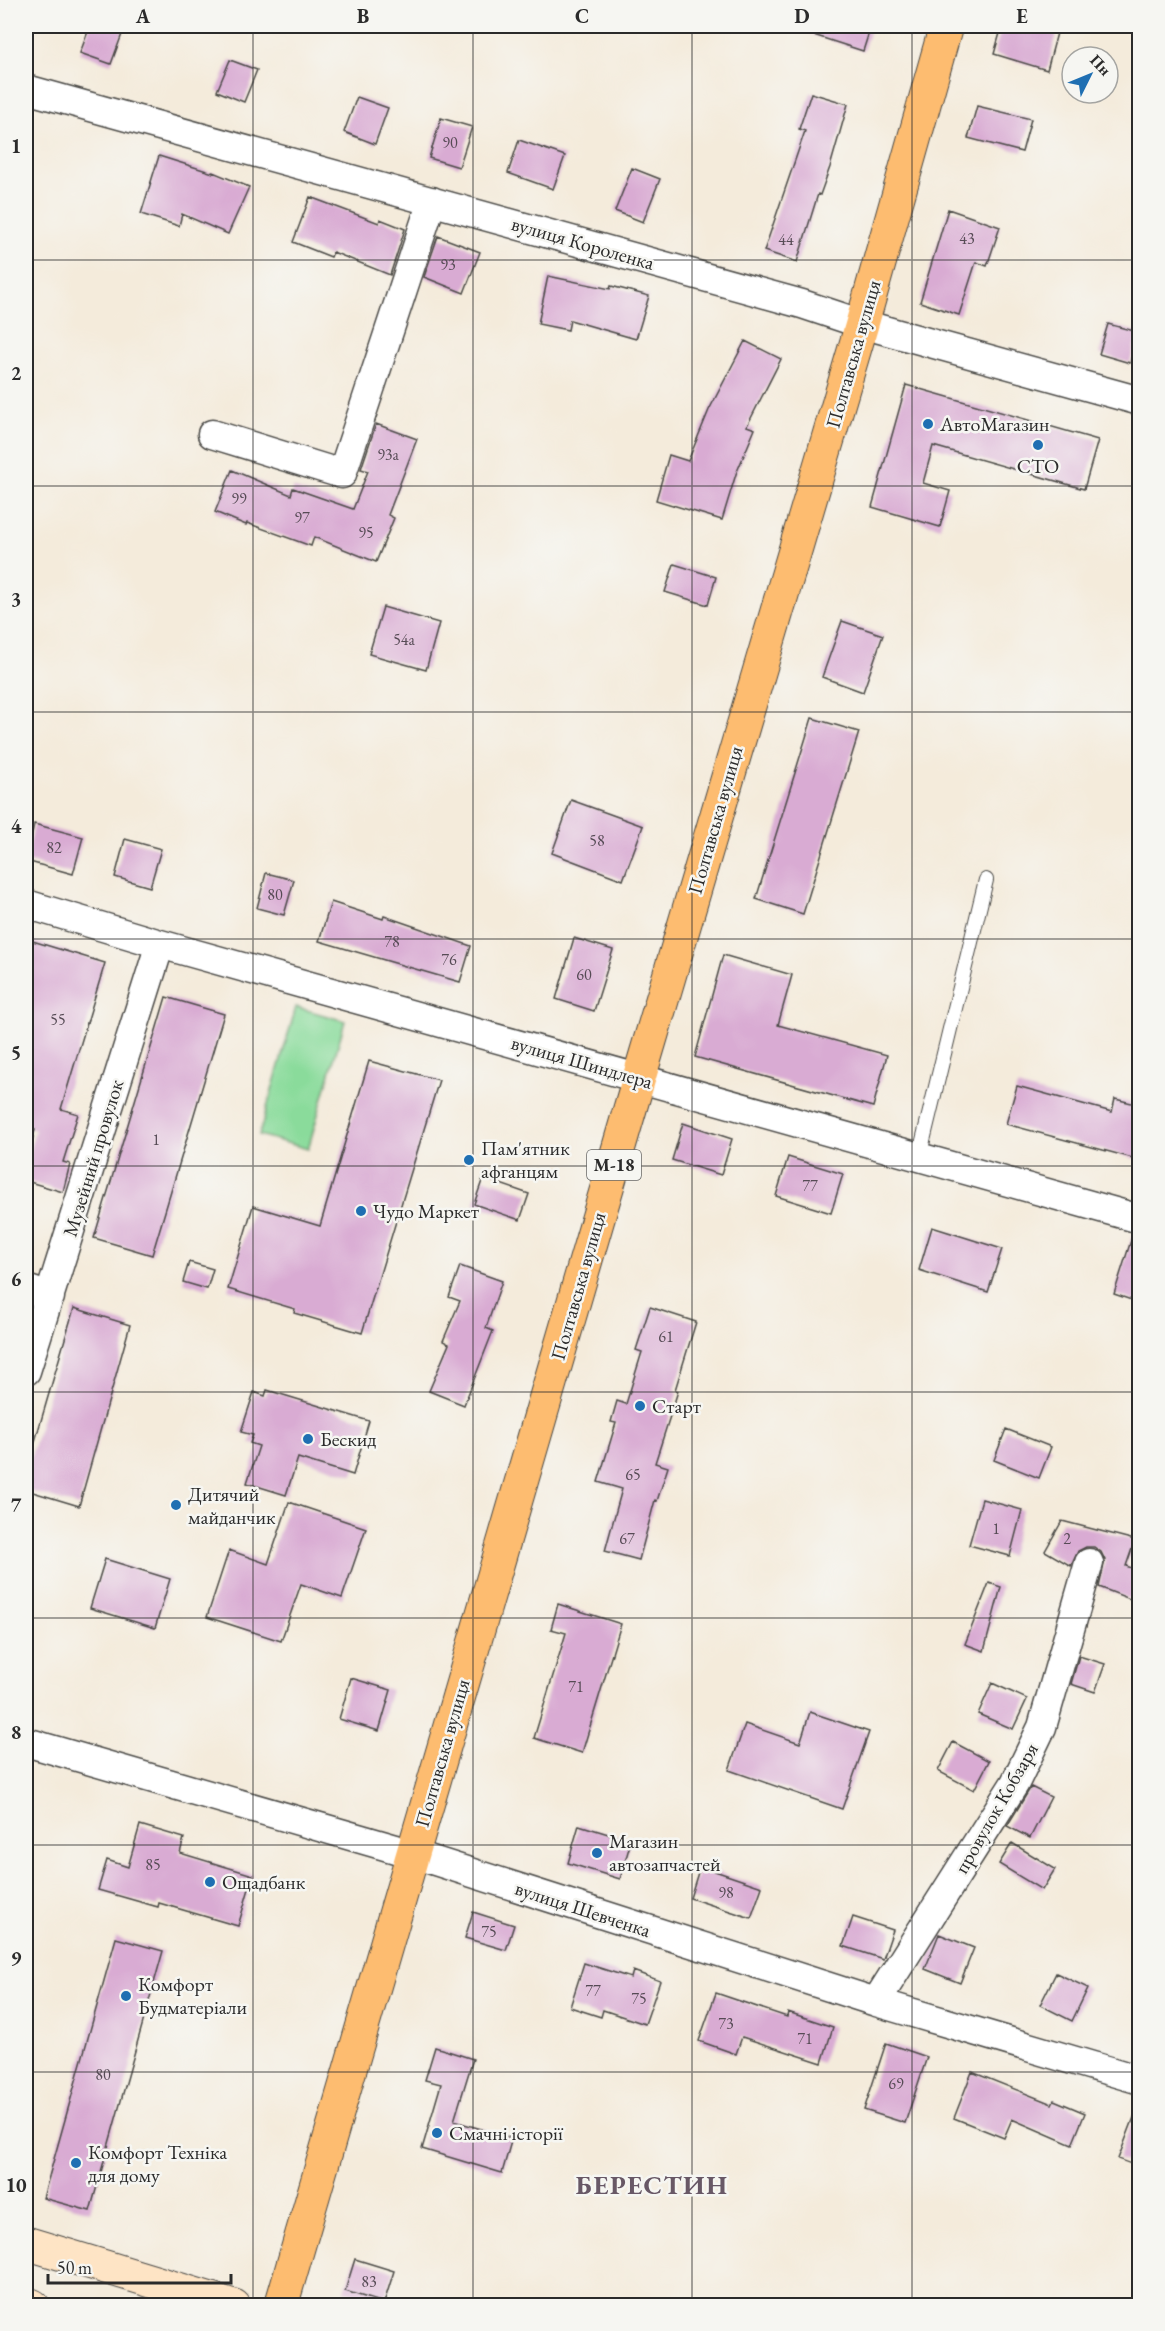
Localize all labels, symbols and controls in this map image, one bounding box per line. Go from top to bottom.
text: A [135,3,151,29]
text: B [357,3,369,29]
text: C [575,3,589,29]
text: D [794,3,810,29]
text: E [1016,3,1028,29]
north arrow [1060,45,1120,105]
text: Пн [1085,50,1116,80]
house number: 90 [442,132,458,153]
text: 1 [11,133,21,159]
street label: вулиця Короленка [509,210,657,276]
house number: 43 [959,228,975,249]
house number: 44 [778,229,794,250]
house number: 93 [440,254,456,275]
street label: Полтавська вулиця [819,277,887,431]
text: 2 [11,360,22,386]
place label: АвтоМагазин [939,411,1050,437]
marker: АвтоМагазин [921,417,935,431]
marker: СТО [1031,438,1045,452]
house number: 93а [377,444,399,465]
place label: СТО [1017,453,1059,479]
house number: 99 [231,488,247,509]
house number: 97 [294,507,310,528]
house number: 95 [358,522,374,543]
text: 3 [11,586,21,612]
house number: 54а [393,629,415,650]
street label: Полтавська вулиця [681,743,749,897]
text: 4 [11,813,22,839]
house number: 58 [589,830,605,851]
house number: 82 [46,837,62,858]
house number: 80 [267,884,283,905]
house number: 78 [384,931,400,952]
house number: 76 [441,949,457,970]
house number: 60 [576,964,592,985]
house number: 55 [50,1009,66,1030]
street label: вулиця Шиндлера [508,1029,656,1095]
text: 5 [11,1039,21,1065]
street label: Музейний провулок [57,1076,129,1240]
house number: 1 [152,1129,160,1150]
place label: Пам'ятник афганцям [481,1135,570,1184]
road number: М-18 [587,1150,641,1180]
marker: Пам'ятник афганцям [462,1153,476,1167]
house number: 77 [802,1175,818,1196]
place label: Чудо Маркет [373,1198,479,1224]
marker: Чудо Маркет [354,1204,368,1218]
street label: Полтавська вулиця [544,1209,612,1363]
text: 6 [11,1266,22,1292]
house number: 61 [658,1326,674,1347]
place label: Старт [652,1393,701,1419]
marker: Старт [633,1399,647,1413]
place label: Бескид [320,1426,376,1452]
marker: Бескид [301,1432,315,1446]
house number: 65 [625,1464,641,1485]
place label: Дитячий майданчик [188,1481,276,1530]
text: 7 [11,1492,22,1518]
marker: Дитячий майданчик [169,1498,183,1512]
house number: 1 [992,1518,1000,1539]
house number: 67 [619,1528,635,1549]
house number: 2 [1063,1528,1071,1549]
street label: Полтавська вулиця [408,1676,476,1830]
house number: 71 [568,1676,584,1697]
text: 8 [11,1719,21,1745]
street label: провулок Кобзаря [948,1738,1044,1878]
place label: Магазин автозапчастей [609,1828,721,1877]
marker: Магазин автозапчастей [590,1846,604,1860]
house number: 85 [145,1854,161,1875]
place label: Ощадбанк [222,1869,306,1895]
marker: Ощадбанк [203,1875,217,1889]
street label: вулиця Шевченка [512,1875,654,1943]
house number: 98 [718,1882,734,1903]
house number: 75 [481,1921,497,1942]
text: 9 [11,1945,22,1971]
place label: Комфорт Будматеріали [138,1971,247,2020]
house number: 77 [585,1980,601,2001]
house number: 75 [631,1988,647,2009]
marker: Комфорт Будматеріали [119,1989,133,2003]
house number: 73 [718,2013,734,2034]
house number: 71 [797,2028,813,2049]
house number: 80 [95,2064,111,2085]
house number: 69 [888,2073,904,2094]
place label: Смачні історії [449,2120,564,2146]
marker: Смачні історії [430,2126,444,2140]
place label: Комфорт Техніка для дому [88,2139,227,2188]
marker: Комфорт Техніка для дому [69,2156,83,2170]
district label: БЕРЕСТИН [576,2168,728,2202]
text: 10 [5,2172,27,2198]
scale bar [48,2247,231,2285]
text: 50 m [57,2256,92,2279]
house number: 83 [361,2271,377,2292]

